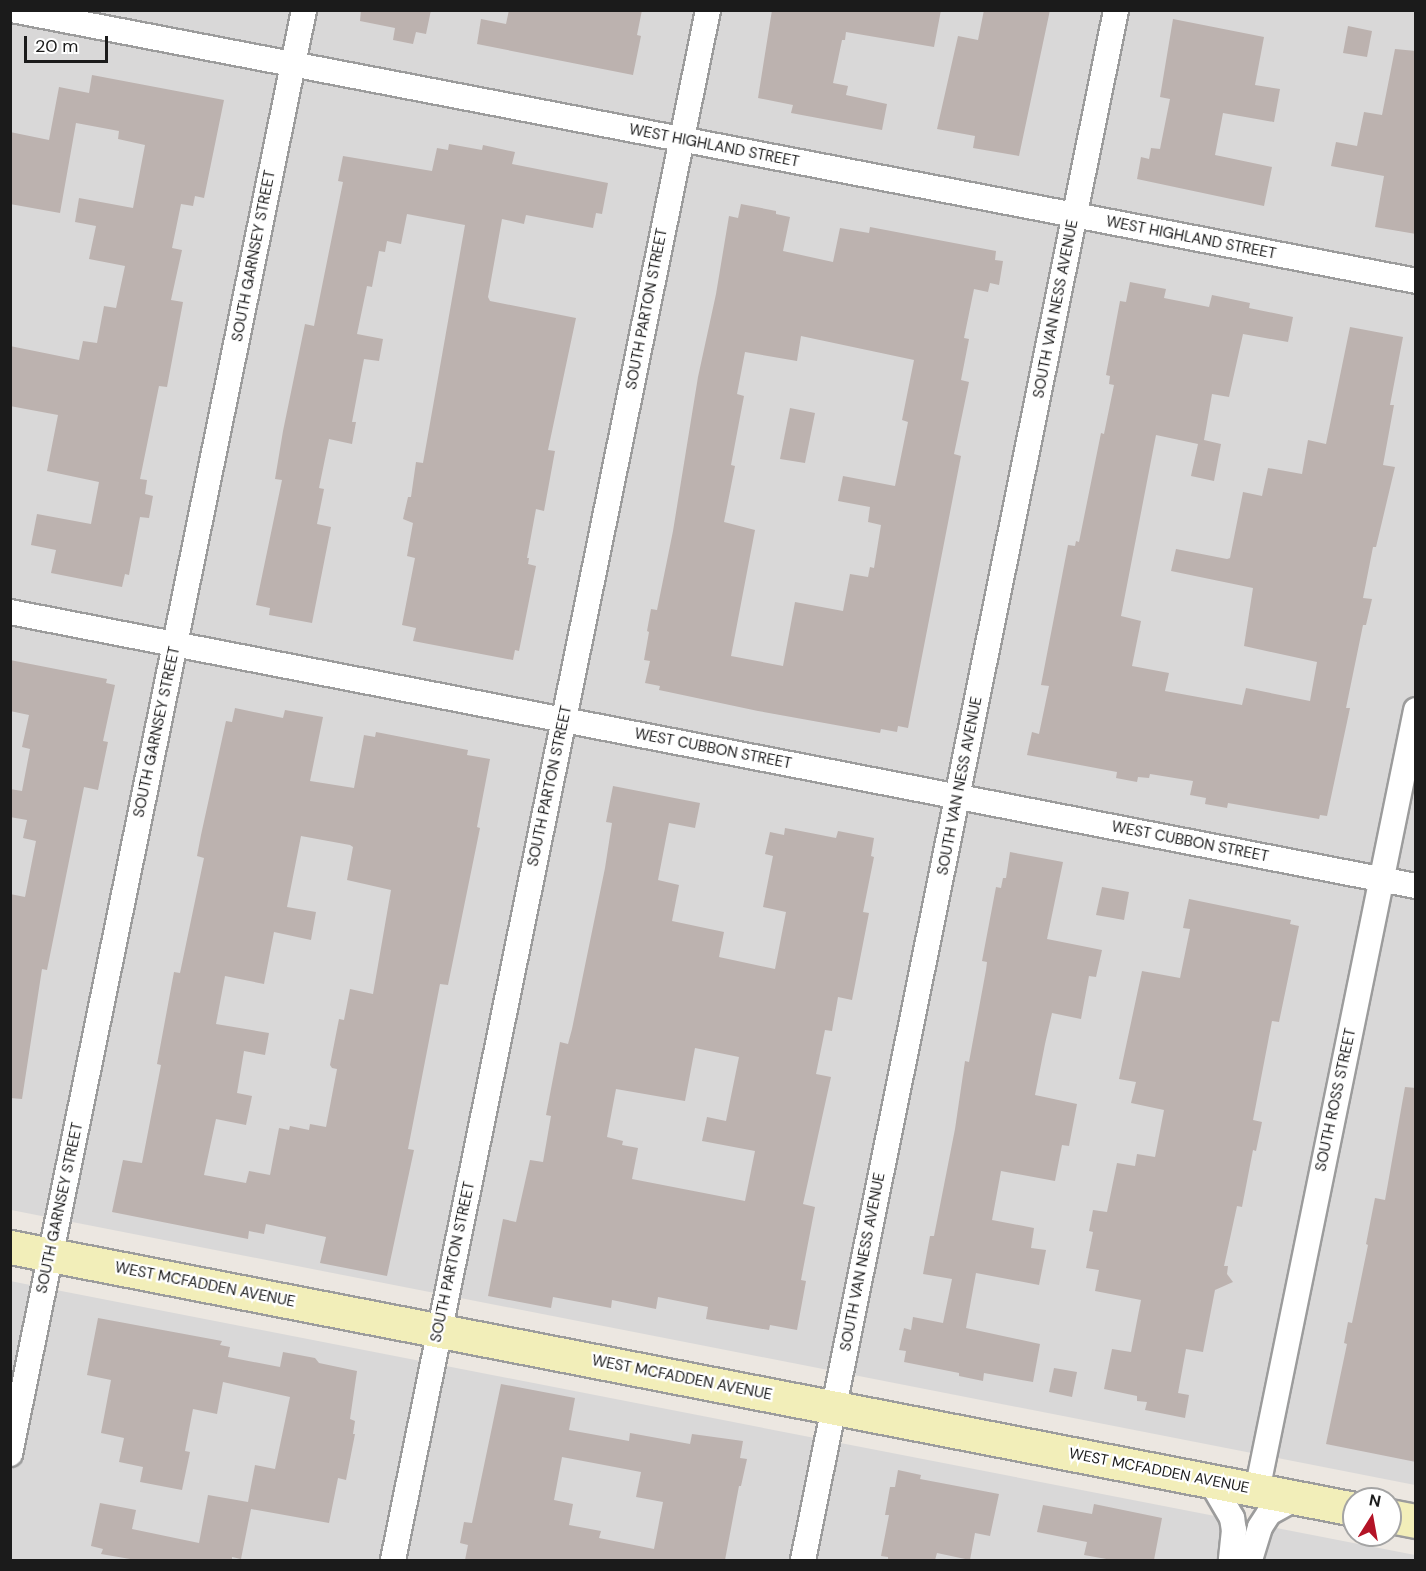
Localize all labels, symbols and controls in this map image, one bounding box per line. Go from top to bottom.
scale bar [27,24,111,62]
text: 20 m [35,34,78,58]
street label: WEST HIGHLAND STREET [627,121,801,171]
street label: SOUTH GARNSEY STREET [229,169,279,343]
street label: WEST HIGHLAND STREET [1104,213,1278,263]
street label: SOUTH VAN NESS AVENUE [1030,218,1082,400]
street label: SOUTH PARTON STREET [623,227,671,391]
street label: SOUTH GARNSEY STREET [130,645,184,819]
street label: SOUTH VAN NESS AVENUE [934,695,986,877]
street label: SOUTH PARTON STREET [524,704,576,868]
street label: WEST CUBBON STREET [633,725,793,773]
street label: WEST CUBBON STREET [1110,818,1270,866]
street label: SOUTH ROSS STREET [1312,1027,1360,1173]
street label: SOUTH GARNSEY STREET [33,1121,87,1295]
street label: SOUTH VAN NESS AVENUE [837,1171,889,1353]
street label: SOUTH PARTON STREET [427,1180,479,1344]
street label: WEST MCFADDEN AVENUE [113,1259,297,1311]
street label: WEST MCFADDEN AVENUE [590,1352,774,1404]
street label: WEST MCFADDEN AVENUE [1067,1445,1251,1497]
north arrow [1342,1487,1402,1547]
text: N [1367,1489,1383,1512]

